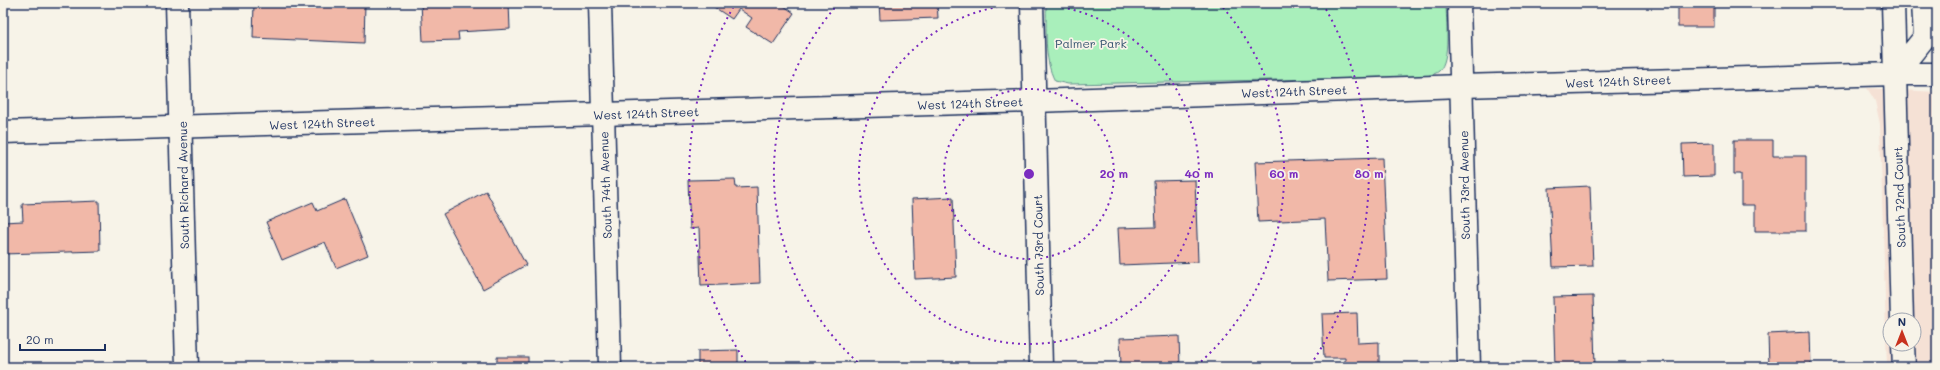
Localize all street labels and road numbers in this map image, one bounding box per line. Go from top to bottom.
street label: West 124th Street [1565,71,1671,91]
street label: West 124th Street [1241,81,1347,101]
street label: West 124th Street [917,93,1023,113]
street label: West 124th Street [593,103,699,123]
street label: West 124th Street [269,113,375,133]
street label: South Richard Avenue [174,121,192,249]
street label: South 73rd Avenue [1455,130,1473,240]
street label: South 74th Avenue [595,131,615,239]
street label: South 72nd Court [1889,146,1909,248]
street label: South 73rd Court [1029,194,1047,296]

